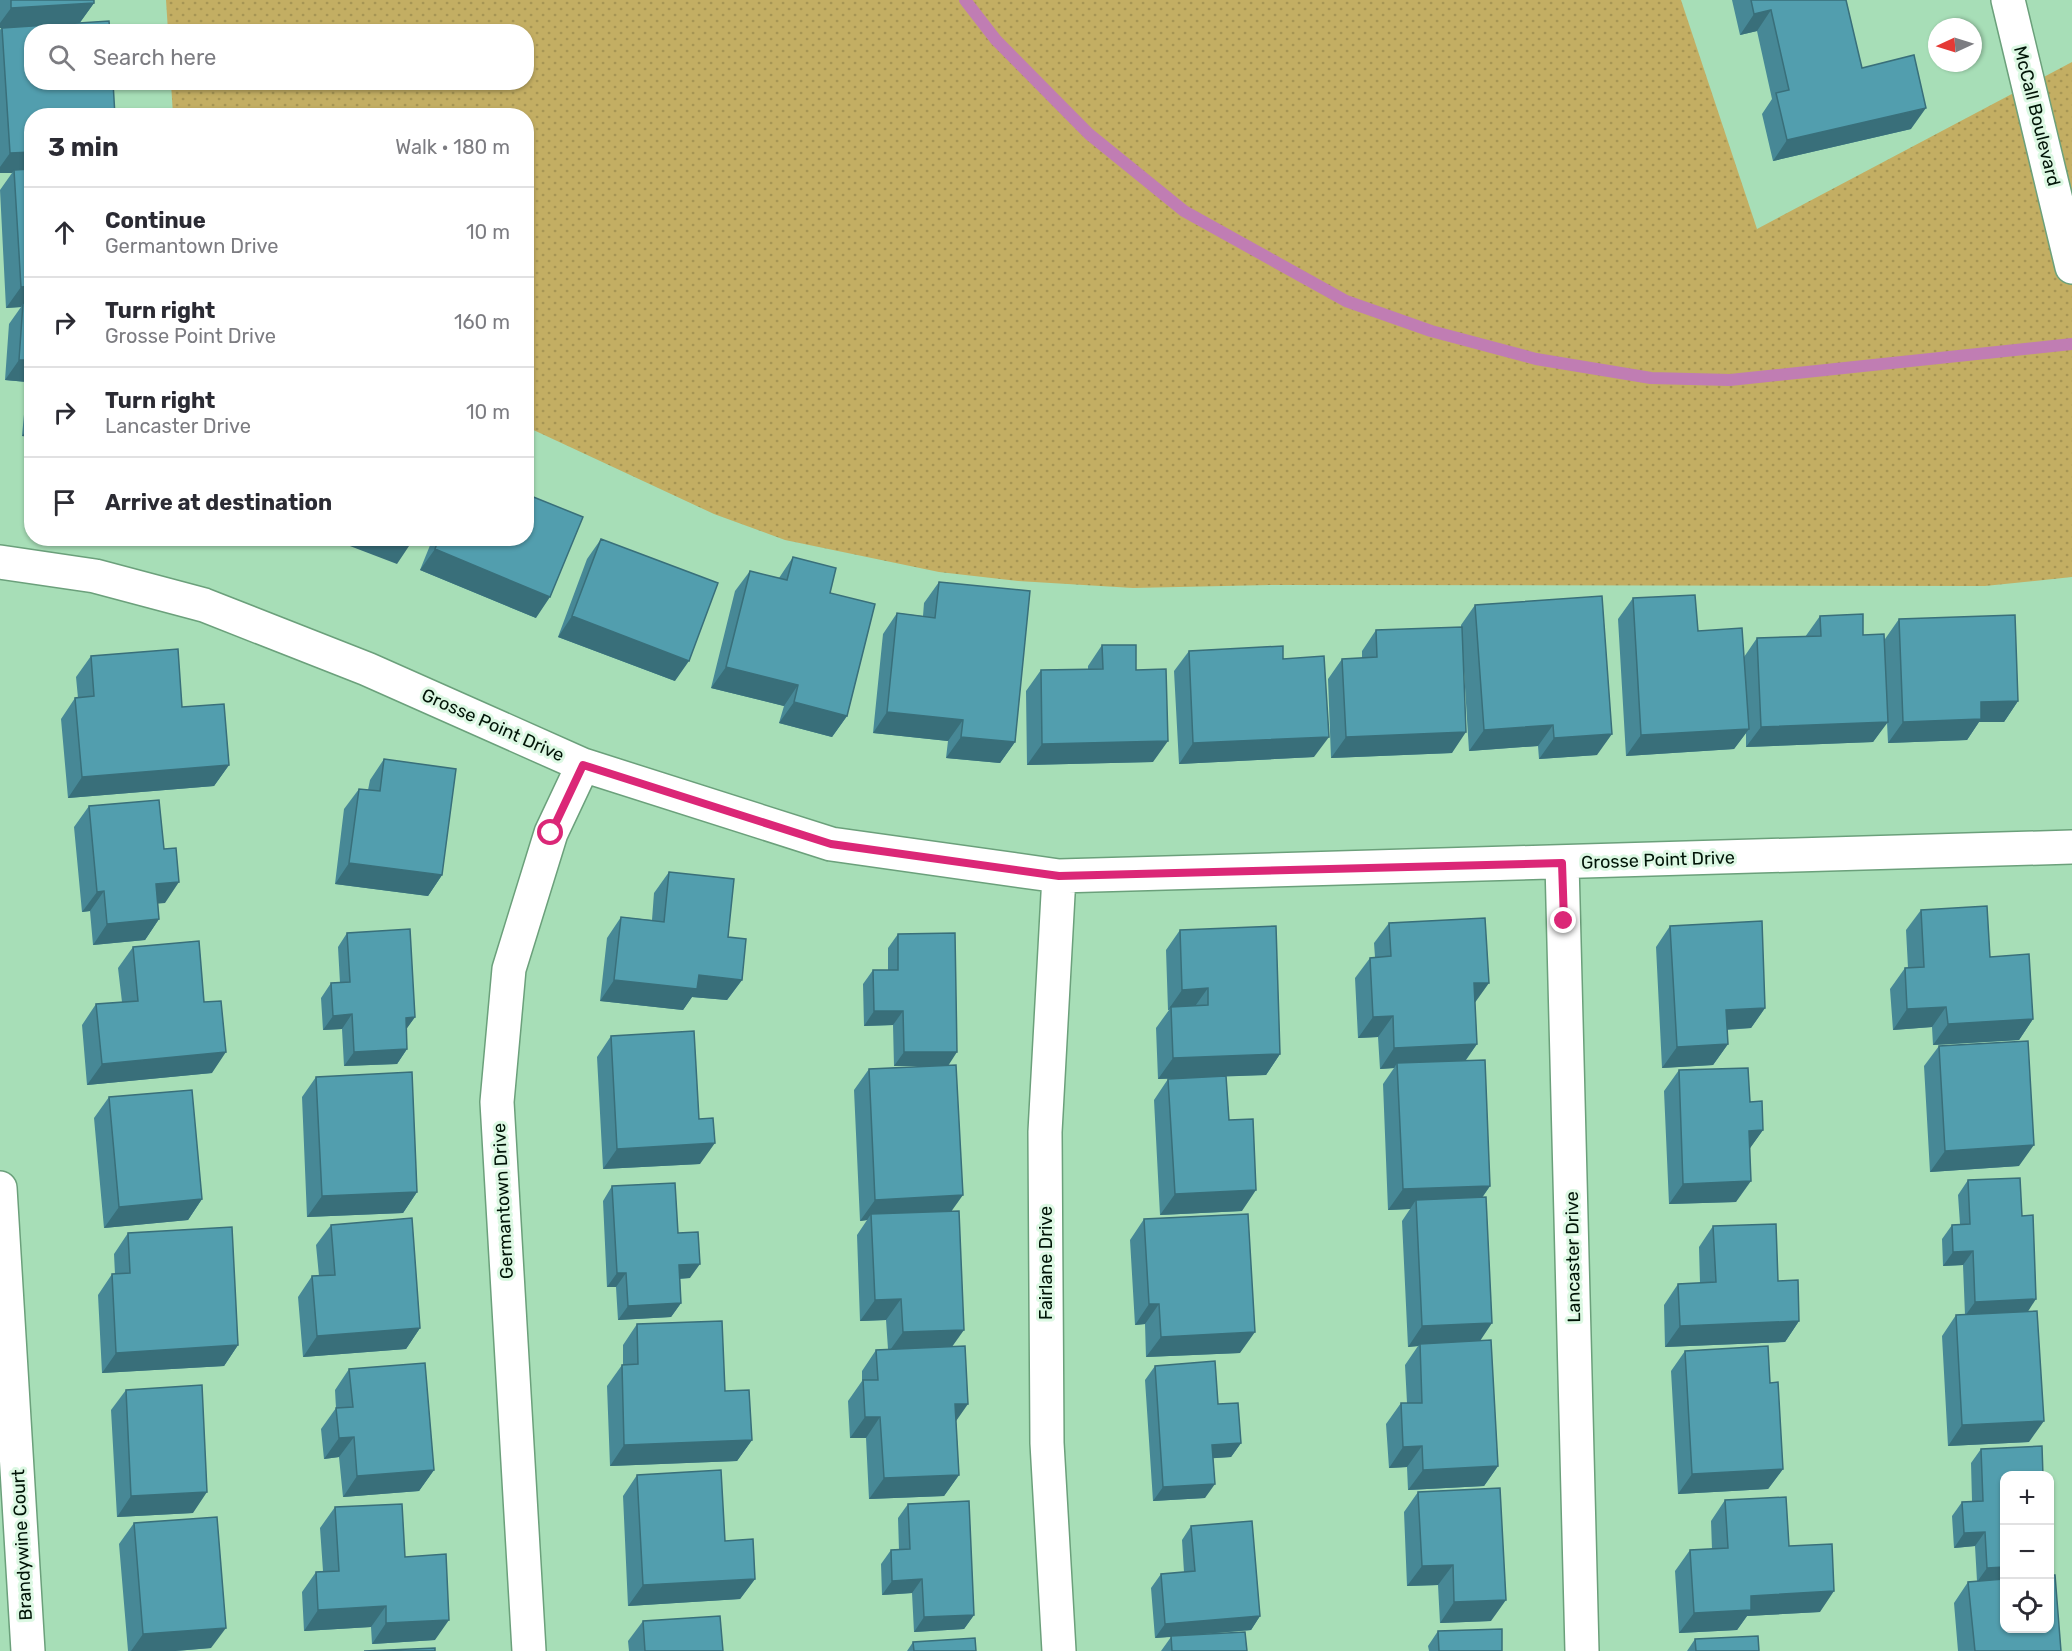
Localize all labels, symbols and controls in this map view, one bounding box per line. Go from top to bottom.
north arrow [1928,18,1982,72]
search box [24,24,534,90]
icon: search [45,41,78,74]
text: Search here [93,44,216,71]
street label: McCall Boulevard [2009,44,2065,188]
text: 3 min [48,132,119,163]
text: Walk · 180 m [395,135,510,159]
text: Continue [105,207,206,234]
icon: ahead [48,216,81,249]
text: 10 m [466,220,510,244]
text: Germantown Drive [105,234,278,258]
text: Turn right [105,297,215,324]
icon: right [48,306,81,339]
text: 160 m [454,310,510,334]
text: Grosse Point Drive [105,324,276,348]
text: Turn right [105,387,215,414]
icon: right [48,396,81,429]
text: 10 m [466,400,510,424]
text: Lancaster Drive [105,414,251,438]
icon: arrive [48,486,81,519]
text: Arrive at destination [105,489,332,516]
street label: Grosse Point Drive [418,684,568,766]
route start [537,819,563,845]
street label: Grosse Point Drive [1581,846,1735,874]
route end [1550,907,1576,933]
street label: Germantown Drive [488,1122,518,1280]
street label: Lancaster Drive [1561,1191,1585,1323]
street label: Fairlane Drive [1035,1206,1057,1320]
street label: Brandywine Court [7,1469,37,1621]
map controls [2000,1471,2054,1633]
button: + [2000,1471,2054,1525]
button: − [2000,1525,2054,1579]
button: locate [2000,1579,2054,1633]

